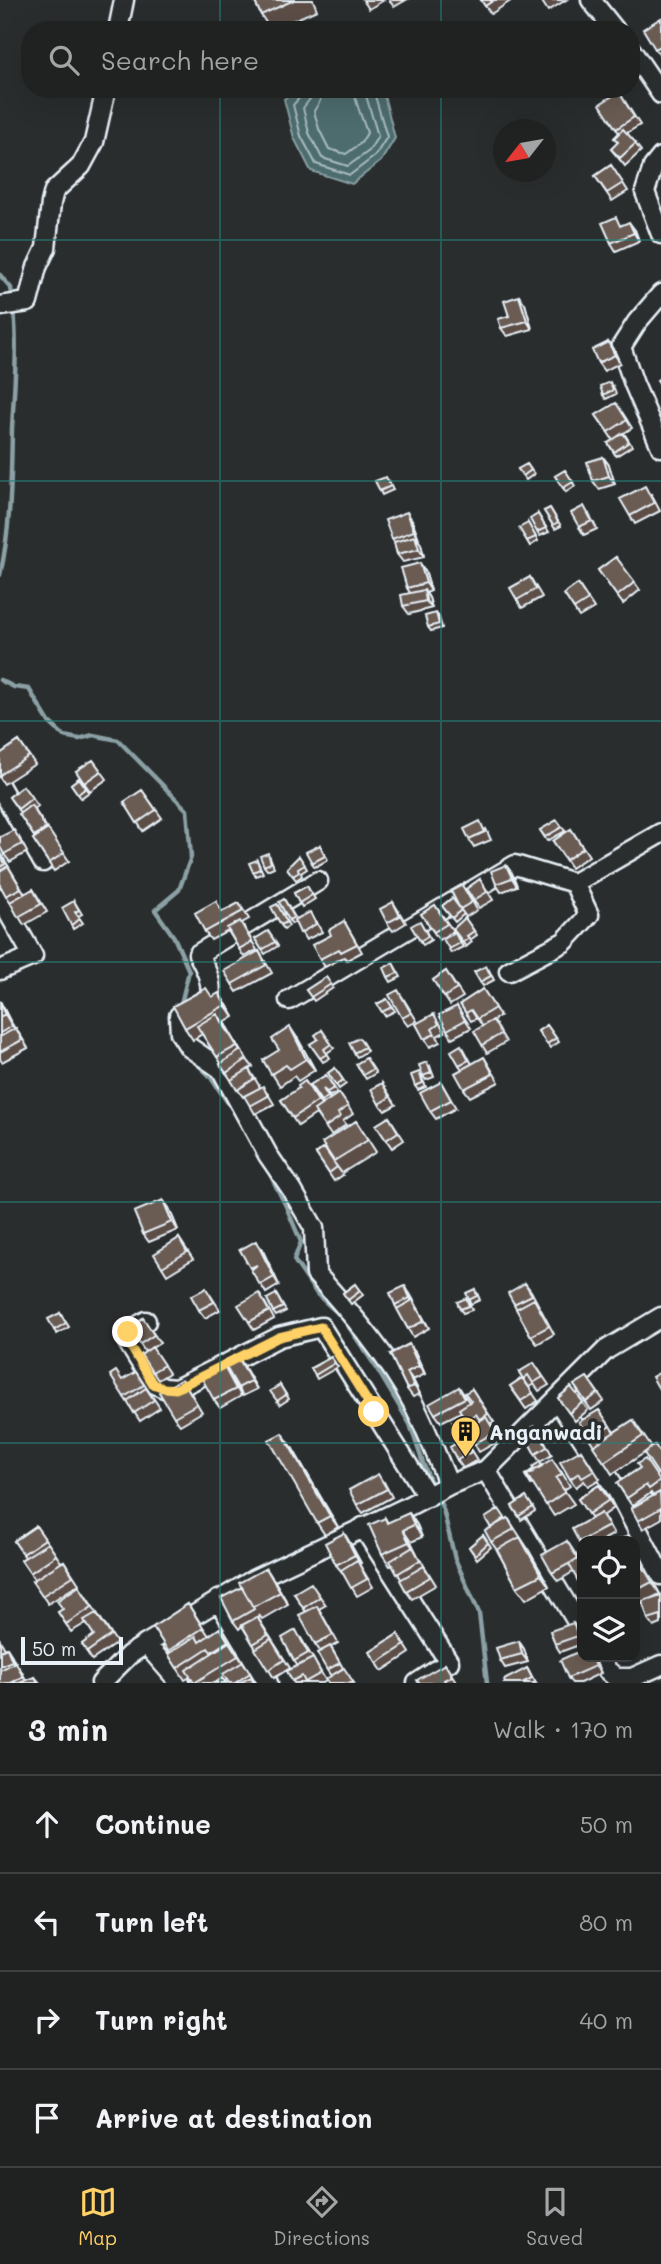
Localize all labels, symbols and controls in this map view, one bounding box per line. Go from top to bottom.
search box [21,21,640,98]
icon: search [45,41,83,79]
text: Search here [101,43,259,77]
north arrow [493,119,556,182]
route end [112,1316,143,1347]
route start [358,1396,389,1427]
building icon: Anganwadi [449,1414,483,1458]
place label: Anganwadi [489,1418,603,1445]
map controls [577,1536,640,1662]
button: locate [577,1536,640,1599]
button: layers [577,1599,640,1662]
scale bar [21,1634,122,1666]
text: 50 m [32,1636,76,1661]
text: 3 min [28,1709,108,1749]
text: Walk · 170 m [493,1714,633,1744]
icon: ahead [28,1805,66,1843]
text: Continue [95,1807,211,1841]
text: 50 m [580,1809,633,1839]
icon: left [28,1903,66,1941]
text: Turn left [95,1905,208,1939]
text: 80 m [579,1907,633,1937]
icon: right [28,2001,66,2039]
text: Turn right [95,2003,228,2037]
text: 40 m [580,2005,633,2035]
icon: arrive [28,2099,66,2137]
text: Arrive at destination [95,2101,372,2135]
tab: Map [78,2183,117,2250]
tab: Directions [273,2183,370,2250]
tab: Saved [526,2183,583,2250]

